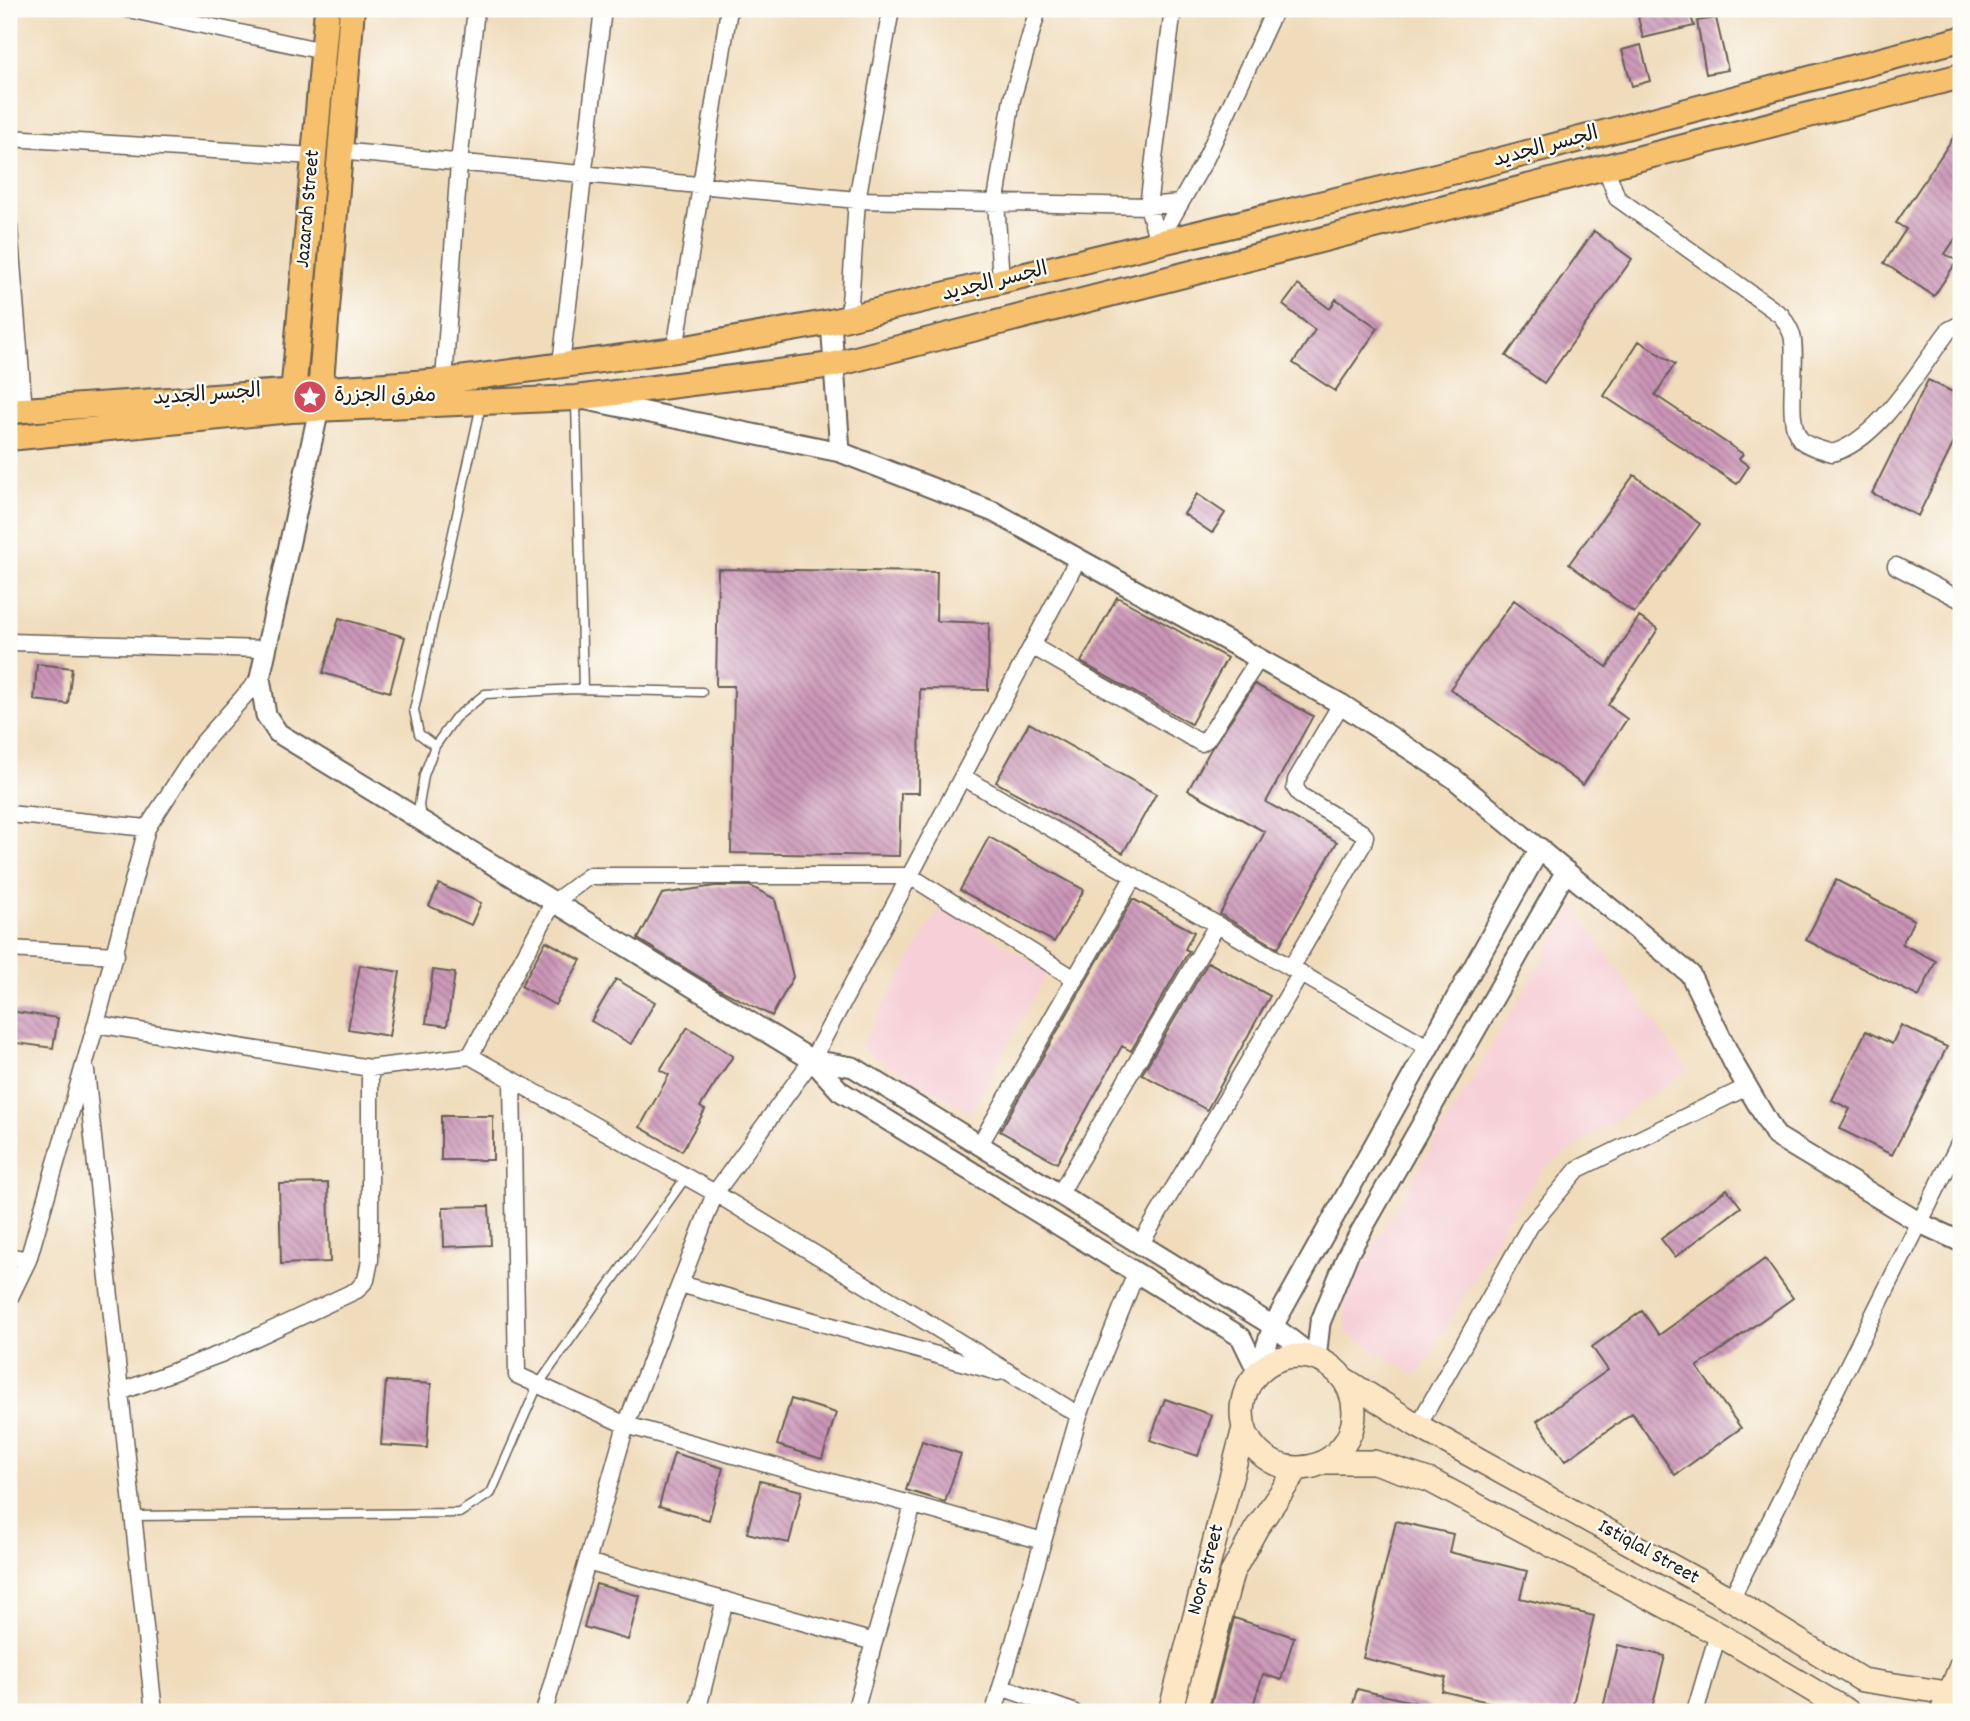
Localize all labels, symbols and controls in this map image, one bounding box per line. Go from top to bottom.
street label: الجسر الجديد [1490,119,1602,177]
street label: Jazarah Street [289,148,329,269]
street label: الجسر الجديد [939,255,1051,311]
street label: الجسر الجديد [152,377,262,415]
place icon: مفرق الجزرة [291,378,329,416]
place label: مفرق الجزرة [334,382,436,412]
street label: Istiqlal Street [1592,1513,1704,1593]
street label: Noor Street [1181,1521,1234,1619]

